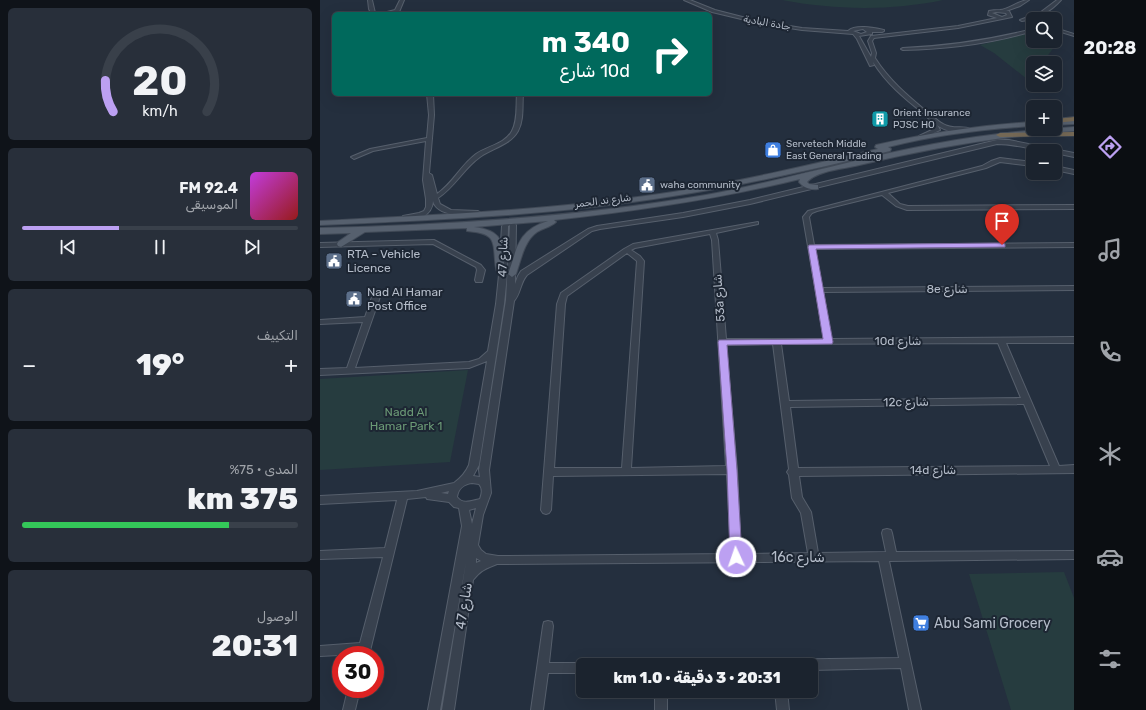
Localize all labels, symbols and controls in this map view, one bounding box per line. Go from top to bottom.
map controls [1026,12,1062,180]
button: search [1026,12,1062,48]
street label: جادة البادية [742,13,792,33]
text: 340 m [542,26,630,59]
icon: right [644,28,696,80]
text: 20:28 [1083,37,1137,59]
text: 20 [132,56,188,105]
button: layers [1026,56,1062,92]
text: 10d شارع [560,60,630,82]
button: + [1026,100,1062,136]
text: km/h [142,103,178,120]
place label: Orient Insurance PJSC HO [893,107,971,131]
building icon: Orient Insurance PJSC HO [870,109,890,129]
icon: directions [1096,133,1124,161]
place label: Servetech Middle East General Trading [786,138,882,162]
shop icon: Servetech Middle East General Trading [763,140,783,160]
button: − [1026,144,1062,180]
public building icon: waha community [637,175,657,195]
text: 92.4 FM [179,179,238,197]
place label: waha community [660,179,741,191]
street label: شارع ند الحمر [573,192,632,212]
text: الموسيقى [186,197,238,212]
pin [985,204,1019,245]
icon: arrive [991,210,1013,232]
icon: previous [57,236,79,258]
icon: pause [149,236,171,258]
icon: next [241,236,263,258]
street label: شارع 47 [495,236,513,278]
icon: music [1096,236,1124,264]
place label: RTA - Vehicle Licence [347,247,421,275]
public building icon: RTA - Vehicle Licence [324,251,344,271]
street label: 53a شارع [710,273,730,322]
street label: 8e شارع [926,282,968,298]
place label: Nad Al Hamar Post Office [367,285,443,313]
public building icon: Nad Al Hamar Post Office [344,289,364,309]
text: التكييف [257,328,298,343]
street label: 10d شارع [875,334,921,350]
icon: phone [1096,338,1124,366]
text: 19° [136,347,184,383]
text: − [22,352,36,379]
text: + [284,352,298,379]
street label: 12c شارع [883,395,929,411]
park label: Nadd Al Hamar Park 1 [370,405,442,433]
icon: climate [1096,440,1124,468]
text: المدى · 75% [229,462,298,477]
street label: 14d شارع [910,463,956,479]
text: 375 km [187,481,298,517]
position arrow [715,536,757,578]
icon: car [1096,543,1124,571]
street label: 16c شارع [771,549,825,568]
street label: شارع 47 [452,581,478,631]
text: الوصول [257,609,298,624]
supermarket icon: Abu Sami Grocery [911,613,931,633]
place label: Abu Sami Grocery [934,615,1051,632]
text: 20:31 [212,628,298,664]
icon: filters [1096,645,1124,673]
speed limit sign: 30 [332,646,384,698]
text: 20:31 · 3 دقيقة · 1.0 km [613,669,781,687]

